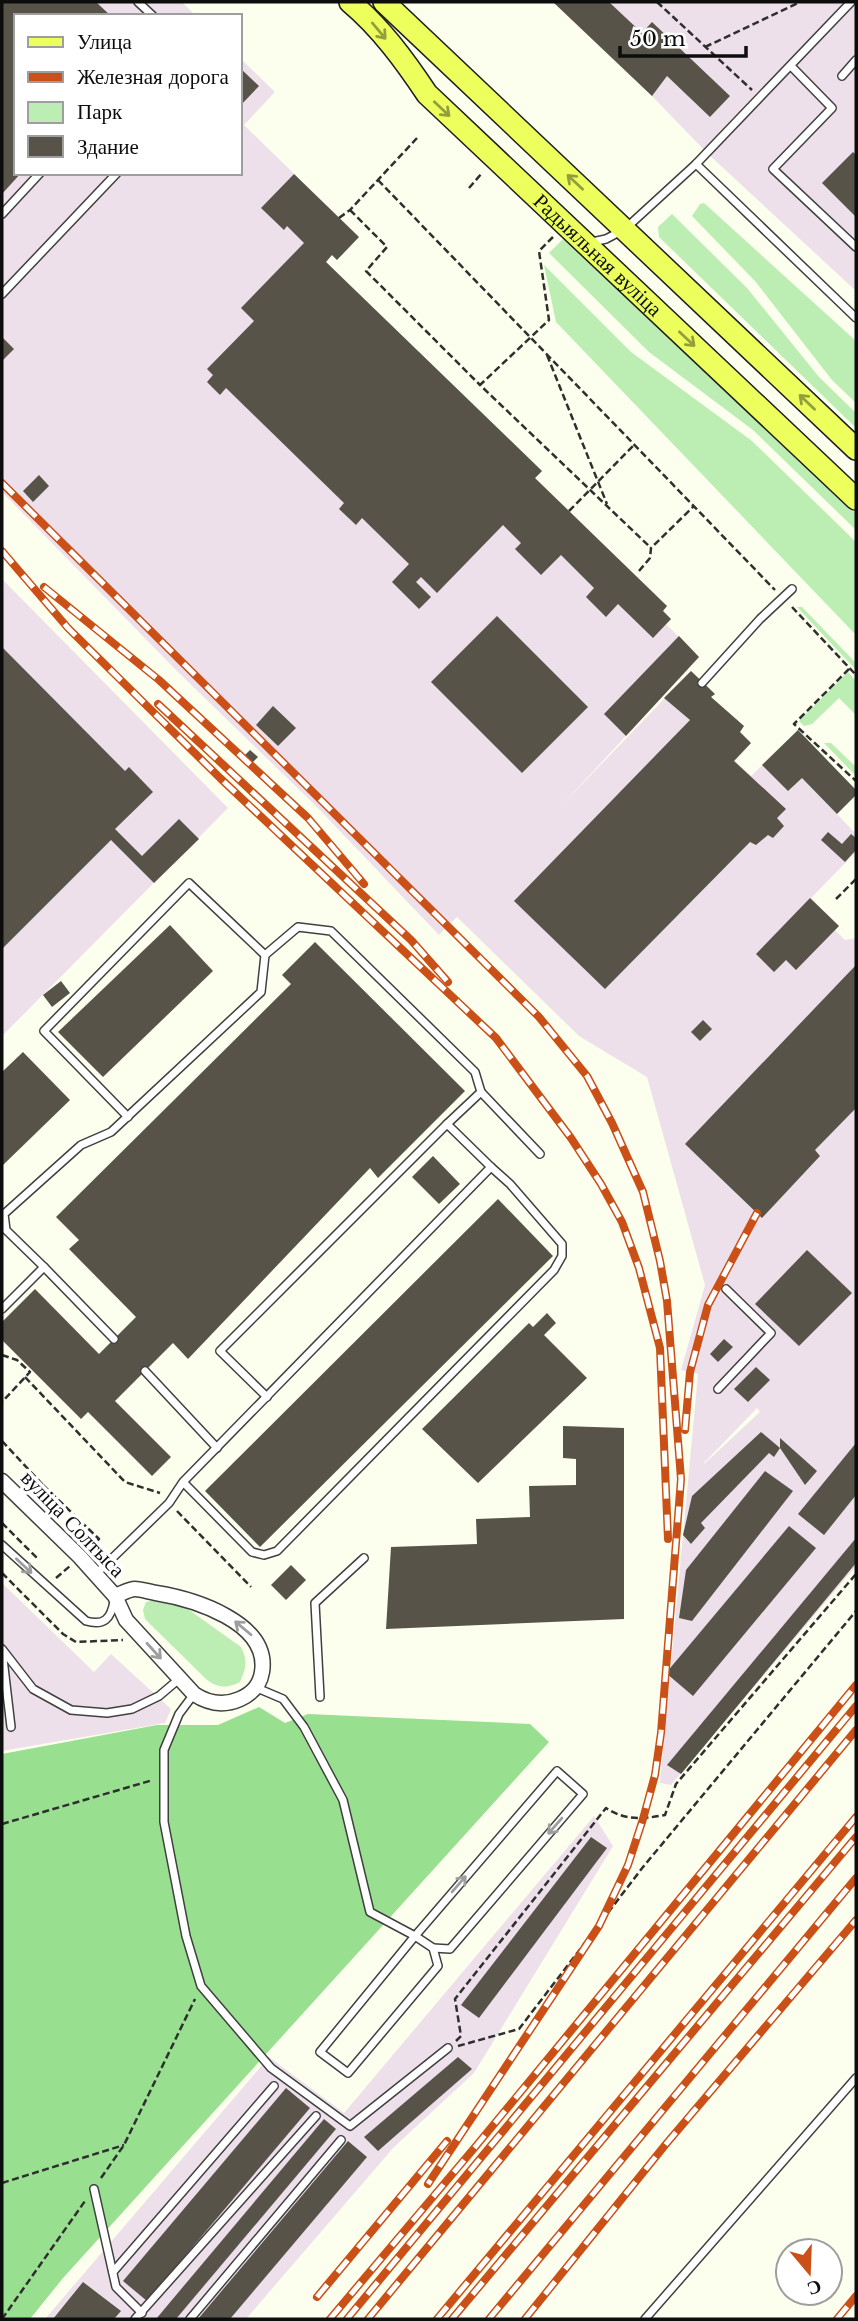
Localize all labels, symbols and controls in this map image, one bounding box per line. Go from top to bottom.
legend [14,14,242,175]
scale bar [620,14,746,58]
one-way arrow [371,22,387,40]
text: 50 m [630,26,686,52]
text: Улица [77,29,132,55]
text: Железная дорога [77,64,229,90]
text: Парк [77,99,123,125]
one-way arrow [433,100,450,117]
text: Здание [77,134,139,160]
one-way arrow [566,174,584,190]
street label: Радыяльная вуліца [528,188,668,322]
one-way arrow [678,330,695,347]
one-way arrow [799,393,816,410]
street label: вуліца Солтыса [16,1465,131,1583]
one-way arrow [15,1557,32,1574]
one-way arrow [234,1621,252,1637]
one-way arrow [146,1642,162,1660]
one-way arrow [547,1817,563,1835]
one-way arrow [451,1875,467,1893]
north arrow [774,2237,844,2307]
text: С [804,2274,825,2301]

